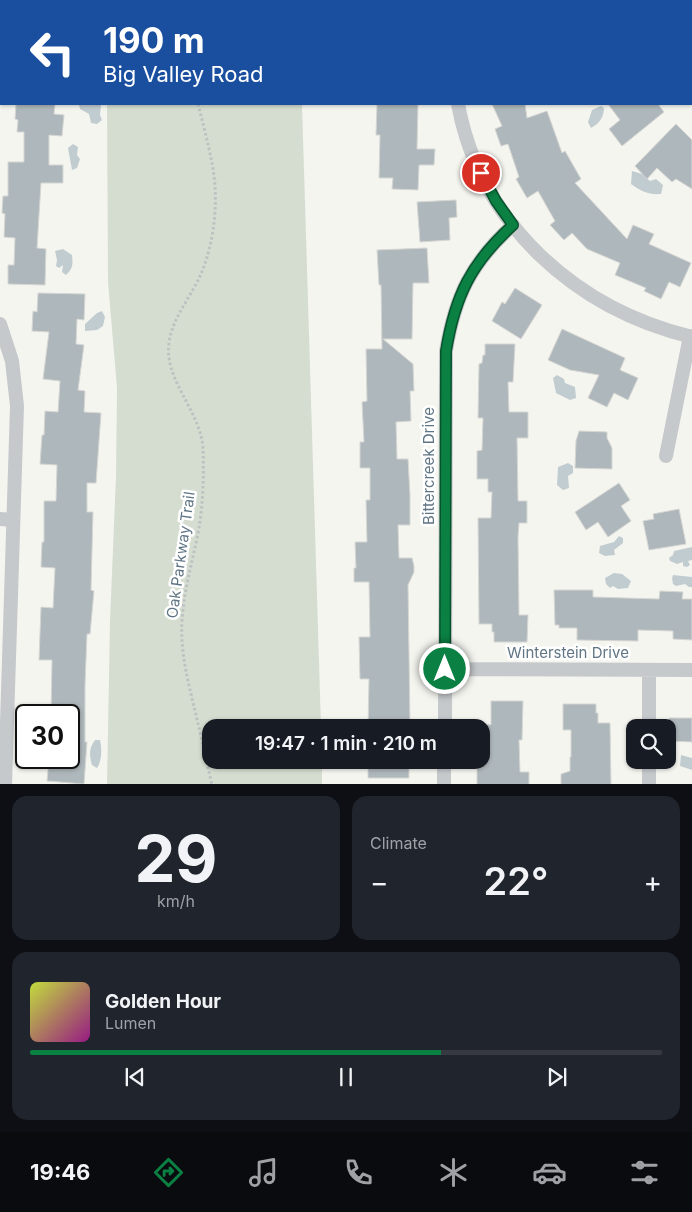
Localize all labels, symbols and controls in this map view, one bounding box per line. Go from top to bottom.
text: 190 m [103,19,205,61]
icon: left [20,20,85,85]
text: Big Valley Road [103,61,264,87]
pin [460,152,502,194]
icon: arrive [467,159,495,187]
street label: Bittercreek Drive [419,407,438,525]
street label: Oak Parkway Trail [162,490,199,620]
position arrow [418,642,470,694]
street label: Winterstein Drive [507,643,629,662]
speed limit sign: 30 [15,704,80,769]
map controls [626,719,676,769]
button: search [626,719,676,769]
text: 19:47 · 1 min · 210 m [255,732,437,755]
text: 29 [134,819,218,898]
text: Climate [370,833,427,853]
text: 22° [484,858,548,904]
text: − [370,865,389,899]
text: + [643,865,662,899]
text: km/h [157,891,195,911]
text: Golden Hour [105,990,221,1013]
text: Lumen [105,1013,156,1033]
icon: previous [121,1063,149,1091]
icon: pause [332,1063,360,1091]
icon: next [543,1063,571,1091]
icon: directions [151,1155,186,1190]
icon: music [246,1155,281,1190]
icon: phone [341,1155,376,1190]
icon: climate [436,1155,471,1190]
icon: car [532,1155,567,1190]
icon: filters [627,1155,662,1190]
text: 19:46 [30,1159,90,1185]

